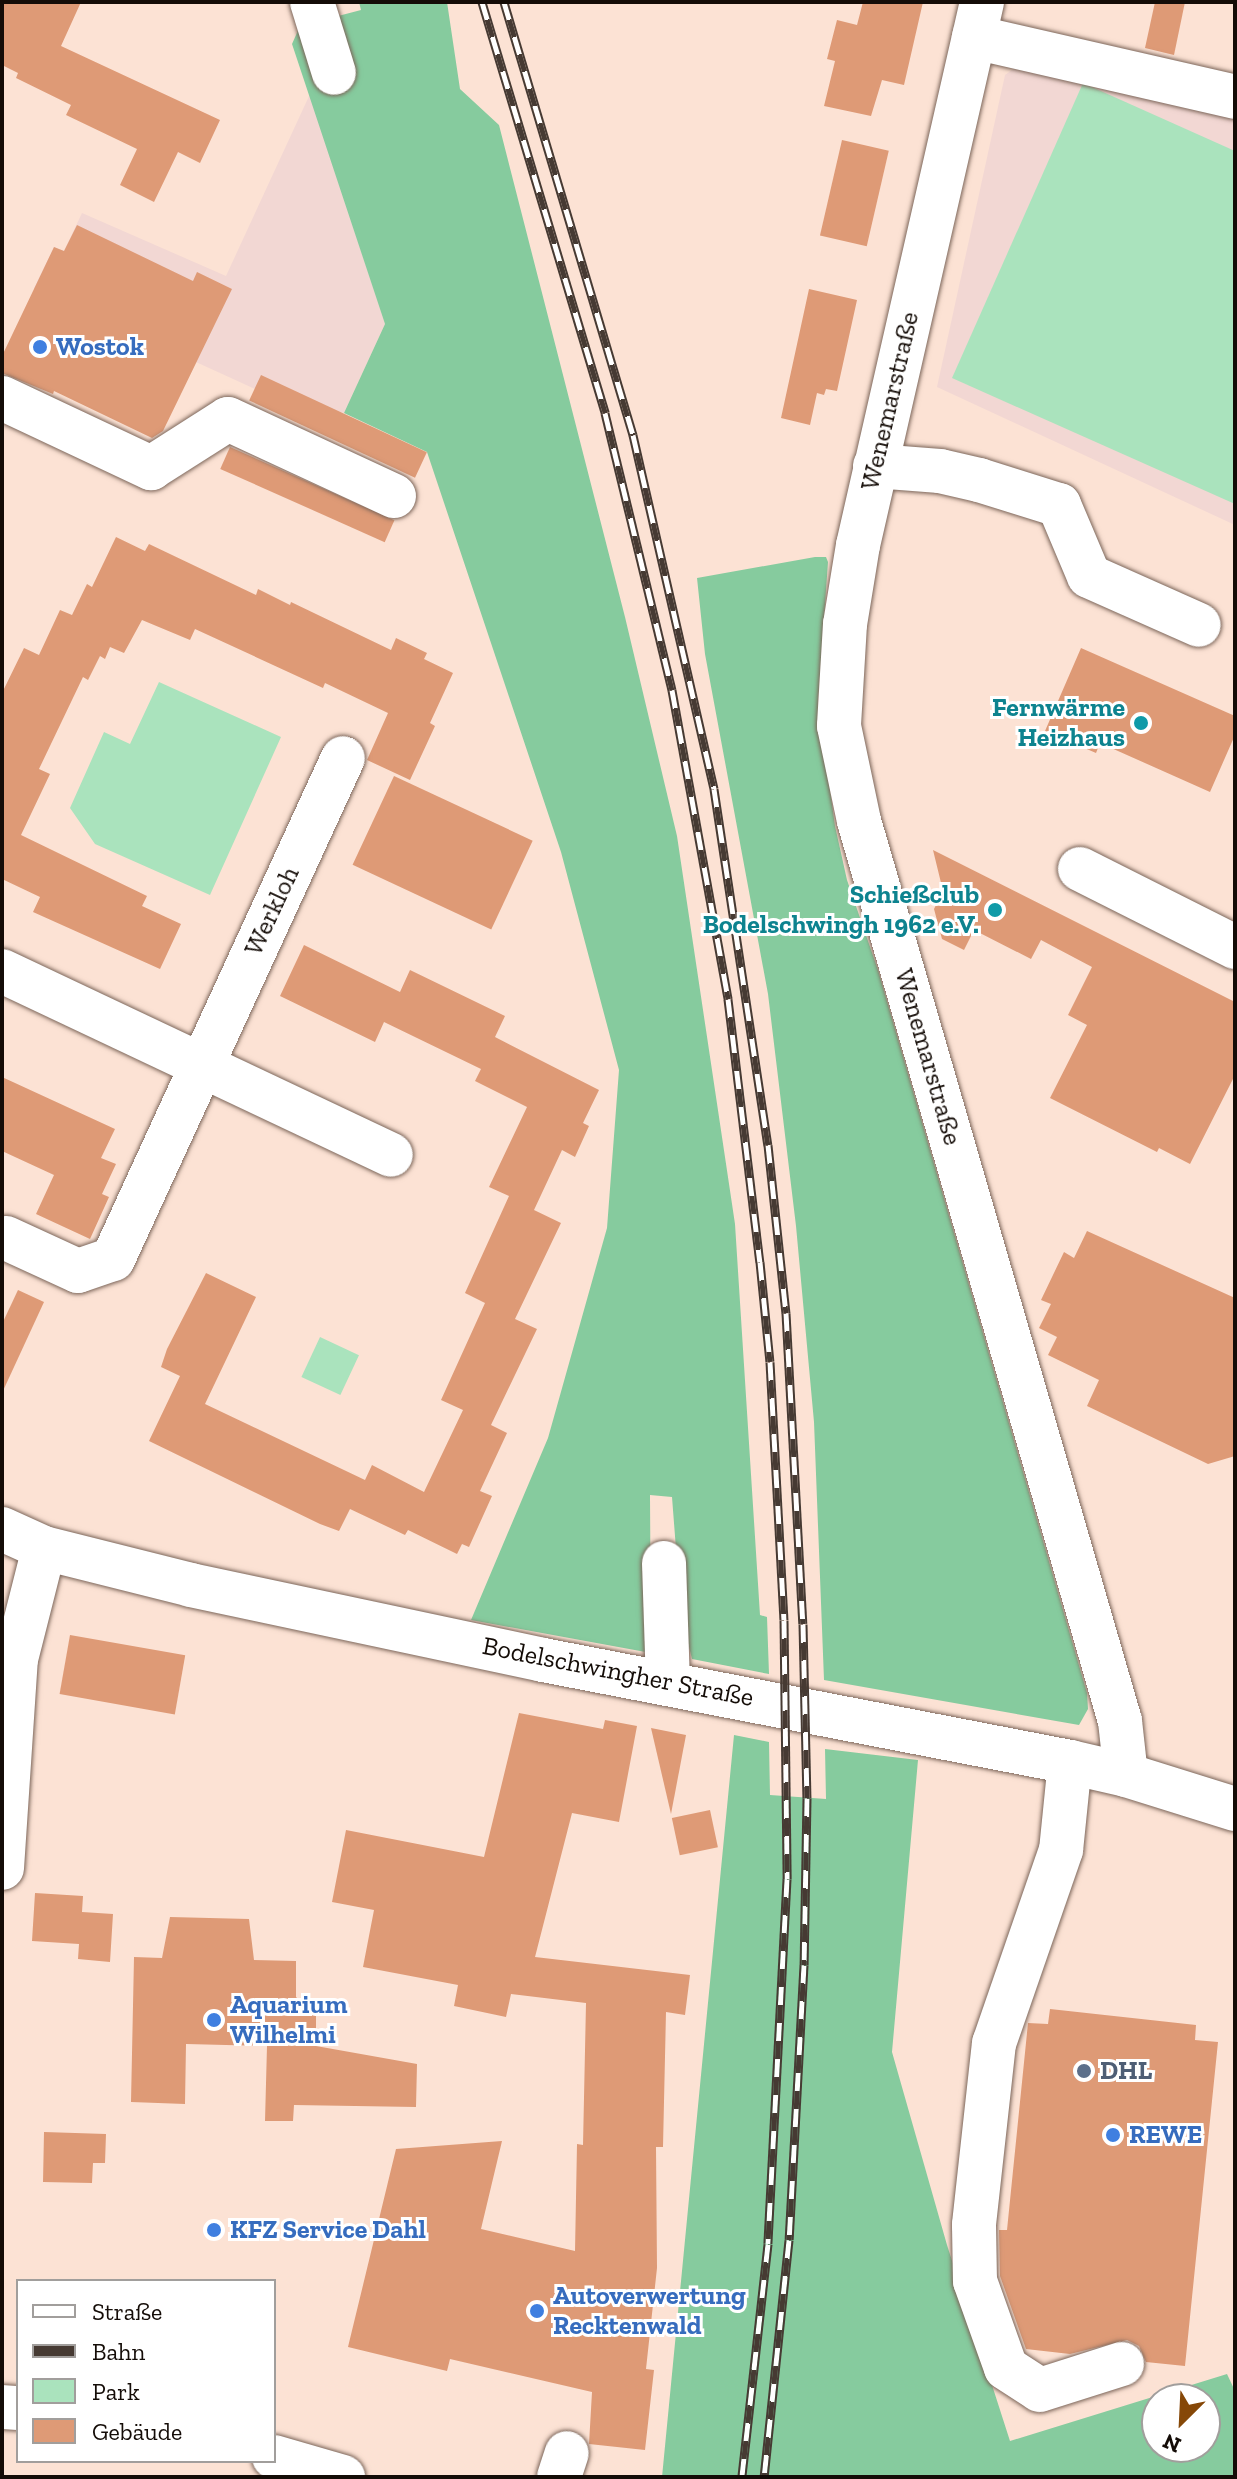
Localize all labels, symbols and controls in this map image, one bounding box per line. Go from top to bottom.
street label: Wenemarstraße [854,309,926,493]
place label: Wostok [56,331,144,363]
marker: Wostok [31,338,49,356]
place label: Fernwärme Heizhaus [992,692,1125,754]
marker: Fernwärme Heizhaus [1132,714,1150,732]
street label: Werkloh [238,862,306,960]
place label: Schießclub Bodelschwingh 1962 e.V. [703,879,979,940]
marker: Schießclub Bodelschwingh 1962 e.V. [986,901,1004,919]
street label: Wenemarstraße [888,965,968,1149]
street label: Bodelschwingher Straße [480,1630,756,1714]
place label: Aquarium Wilhelmi [230,1989,347,2050]
marker: Aquarium Wilhelmi [205,2011,223,2029]
place label: DHL [1100,2055,1152,2087]
marker: DHL [1075,2062,1093,2080]
place label: REWE [1129,2119,1202,2151]
marker: REWE [1104,2126,1122,2144]
place label: KFZ Service Dahl [230,2214,426,2246]
marker: KFZ Service Dahl [205,2221,223,2239]
legend [16,2279,276,2463]
place label: Autoverwertung Recktenwald [553,2280,746,2342]
text: Straße [92,2297,162,2326]
marker: Autoverwertung Recktenwald [528,2302,546,2320]
text: Bahn [92,2337,145,2366]
text: Park [92,2377,140,2406]
north arrow [1141,2383,1221,2463]
text: Gebäude [92,2417,182,2446]
text: N [1159,2428,1185,2459]

